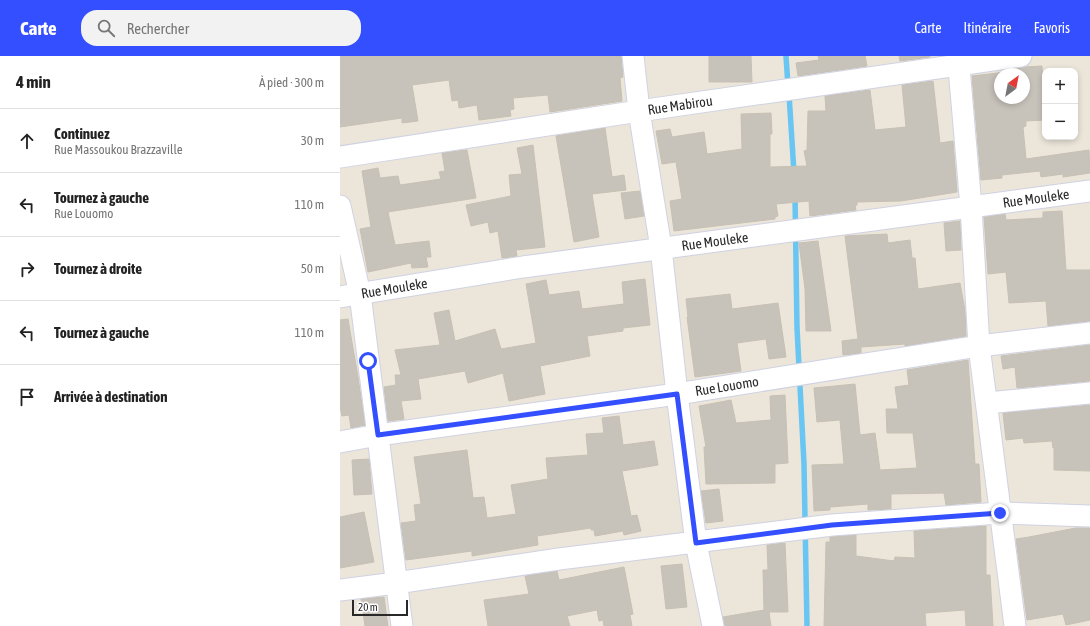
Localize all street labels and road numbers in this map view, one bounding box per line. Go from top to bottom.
street label: Rue Mabirou [647,93,714,118]
street label: Rue Mouleke [1002,186,1070,211]
street label: Rue Mouleke [681,229,749,254]
street label: Rue Mouleke [360,275,429,301]
street label: Rue Louomo [694,373,760,399]

